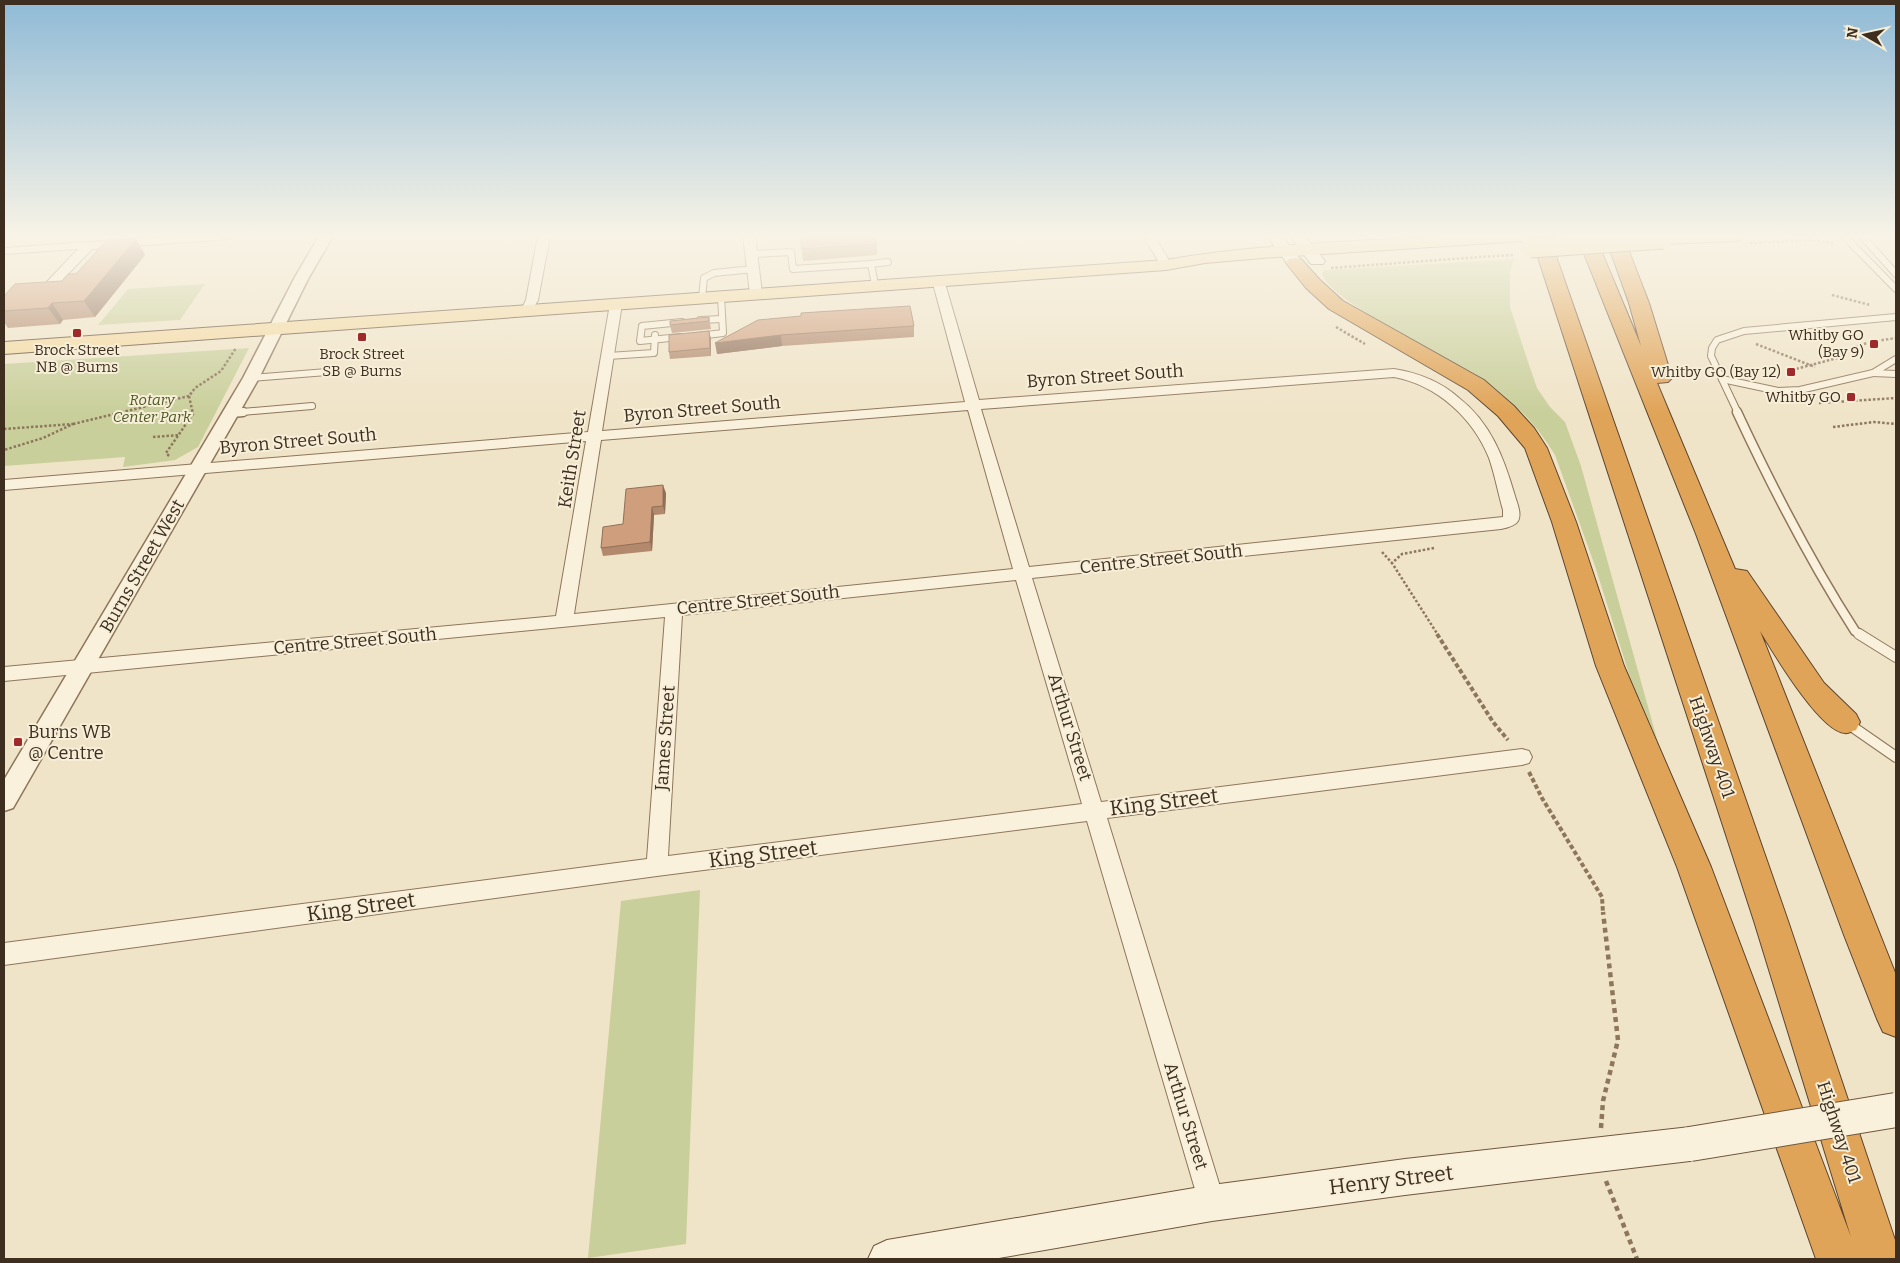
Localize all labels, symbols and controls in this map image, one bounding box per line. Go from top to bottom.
north arrow [1840,10,1890,60]
text: N [1843,26,1862,40]
place label: Whitby GO (Bay 9) [1788,326,1864,361]
marker: Brock Street NB @ Burns [71,327,83,339]
marker: Brock Street SB @ Burns [356,331,368,343]
marker: Whitby GO (Bay 9) [1868,338,1880,350]
place label: Brock Street NB @ Burns [34,341,120,376]
place label: Brock Street SB @ Burns [319,345,405,380]
street label: Byron Street South [1026,360,1184,392]
place label: Whitby GO (Bay 12) [1651,363,1781,381]
marker: Whitby GO (Bay 12) [1785,366,1797,378]
place label: Whitby GO [1765,388,1841,406]
park label: Rotary Center Park [113,391,192,426]
street label: Byron Street South [623,391,781,427]
marker: Whitby GO [1845,391,1857,403]
street label: Keith Street [553,408,591,510]
street label: Byron Street South [219,423,377,459]
street label: Burns Street West [95,495,189,637]
street label: Centre Street South [1078,539,1244,579]
street label: Centre Street South [675,580,841,620]
street label: Centre Street South [272,623,438,659]
street label: Arthur Street [1043,670,1097,784]
street label: James Street [650,684,680,792]
street label: Highway 401 [1684,693,1740,801]
place label: Burns WB @ Centre [28,721,111,764]
marker: Burns WB @ Centre [12,736,24,748]
street label: King Street [1108,782,1220,822]
street label: King Street [707,834,819,874]
street label: King Street [305,886,417,927]
street label: Arthur Street [1159,1059,1213,1173]
street label: Highway 401 [1812,1078,1866,1186]
street label: Henry Street [1327,1159,1455,1201]

